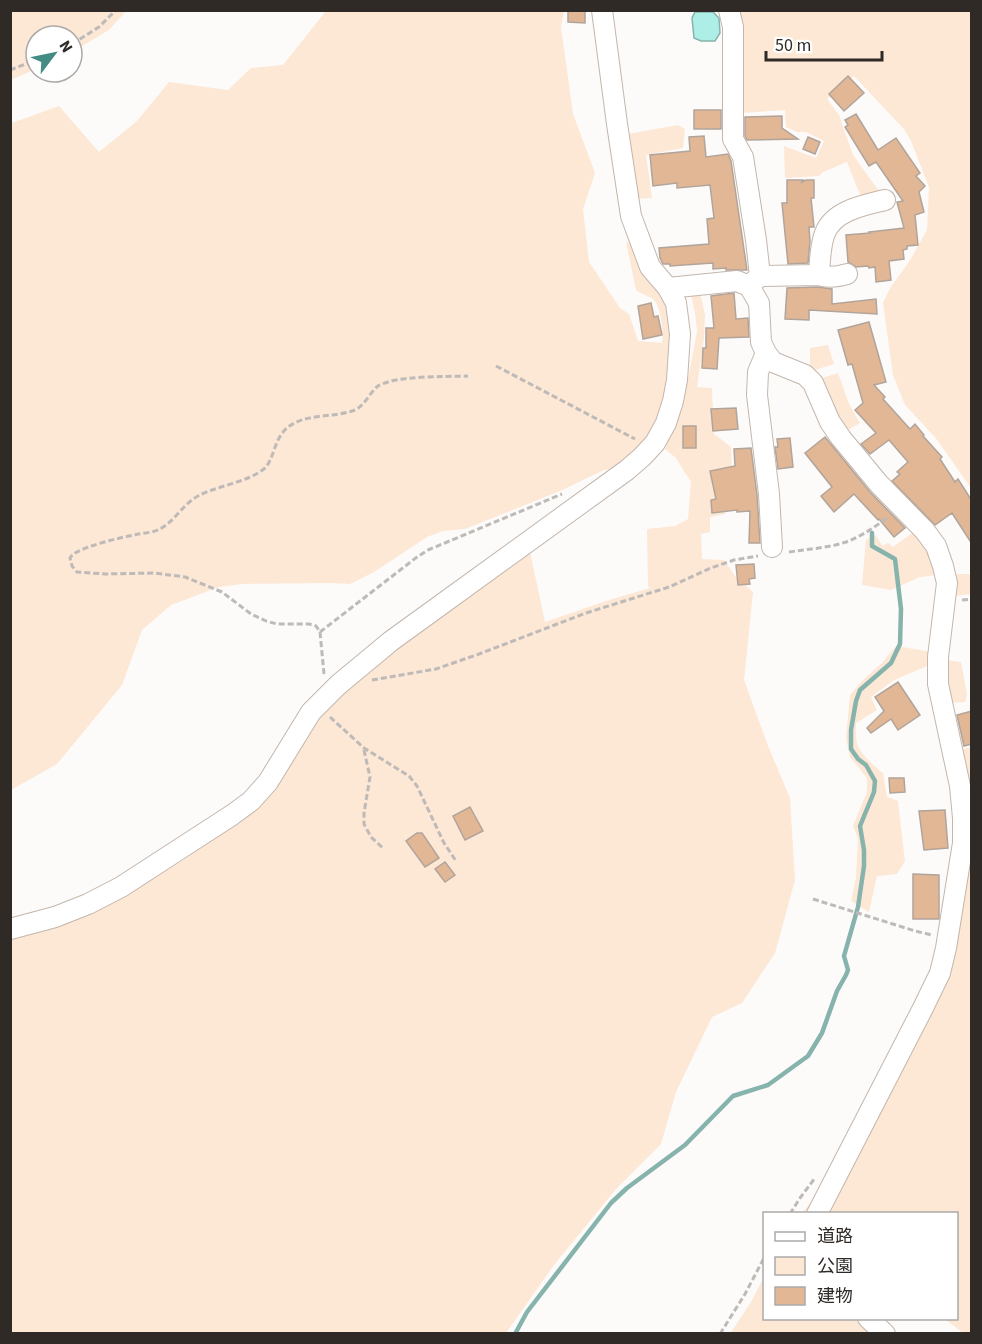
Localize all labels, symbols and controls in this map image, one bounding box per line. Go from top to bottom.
north arrow [24,24,84,84]
scale bar [766,24,882,62]
text: 50 m [775,33,811,58]
text: N [54,36,78,57]
legend [763,1212,958,1320]
text: 道路 [817,1224,853,1249]
text: 公園 [817,1254,853,1279]
text: 建物 [817,1284,853,1309]

